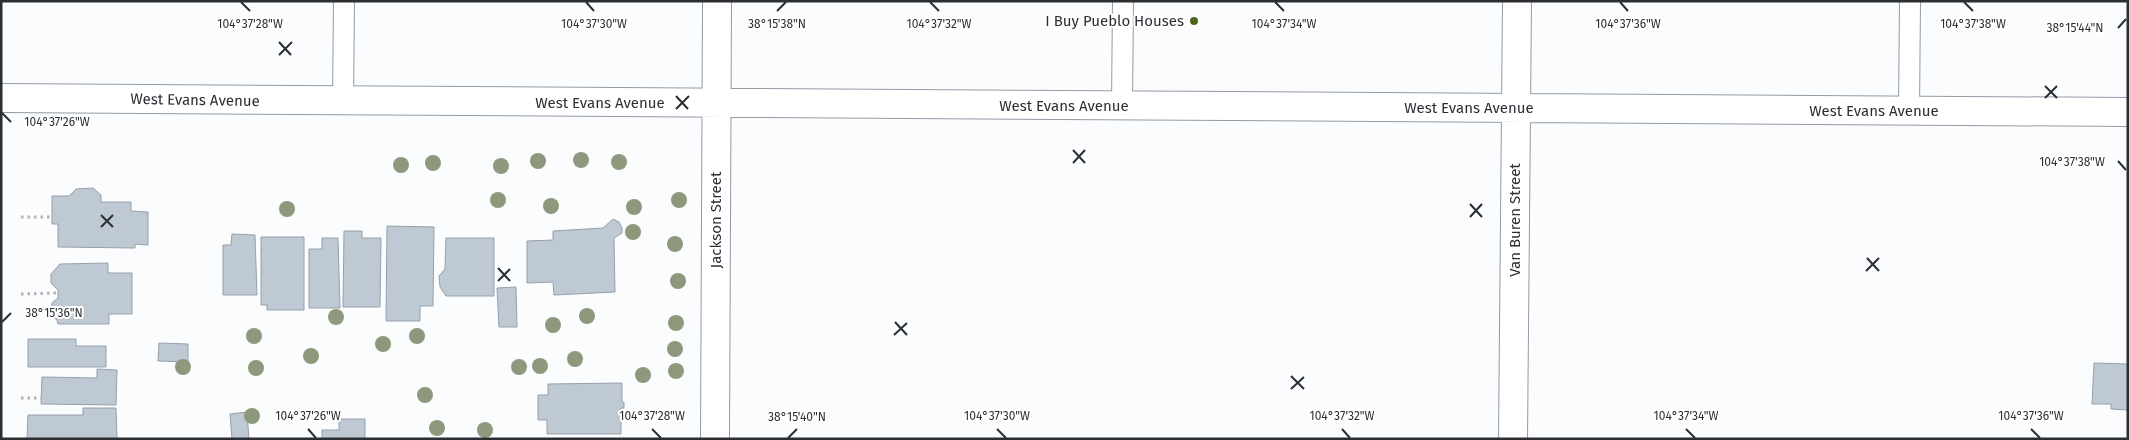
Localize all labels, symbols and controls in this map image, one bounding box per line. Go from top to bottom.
place label: I Buy Pueblo Houses [1045,12,1184,30]
marker: I Buy Pueblo Houses [1188,15,1200,27]
text: 104°37'28"W [217,17,283,31]
text: 104°37'30"W [561,17,627,31]
text: 38°15'38"N [748,17,806,31]
text: 104°37'32"W [906,17,972,31]
text: 104°37'34"W [1252,17,1317,31]
text: 104°37'36"W [1595,17,1661,31]
text: 104°37'38"W [1940,17,2006,31]
text: 38°15'44"N [2046,21,2104,35]
street label: West Evans Avenue [130,90,260,110]
street label: West Evans Avenue [535,94,665,112]
street label: West Evans Avenue [999,97,1129,115]
street label: West Evans Avenue [1404,99,1534,117]
street label: West Evans Avenue [1809,102,1939,120]
text: 104°37'26"W [24,115,90,129]
text: 104°37'38"W [2039,155,2105,169]
street label: Van Buren Street [1506,163,1524,277]
street label: Jackson Street [707,171,725,268]
text: 38°15'36"N [25,306,83,320]
text: 104°37'26"W [275,409,341,423]
text: 104°37'28"W [619,409,685,423]
text: 104°37'30"W [964,409,1030,423]
text: 104°37'32"W [1309,409,1375,423]
text: 104°37'34"W [1654,409,1719,423]
text: 104°37'36"W [1998,409,2064,423]
text: 38°15'40"N [768,410,826,424]

